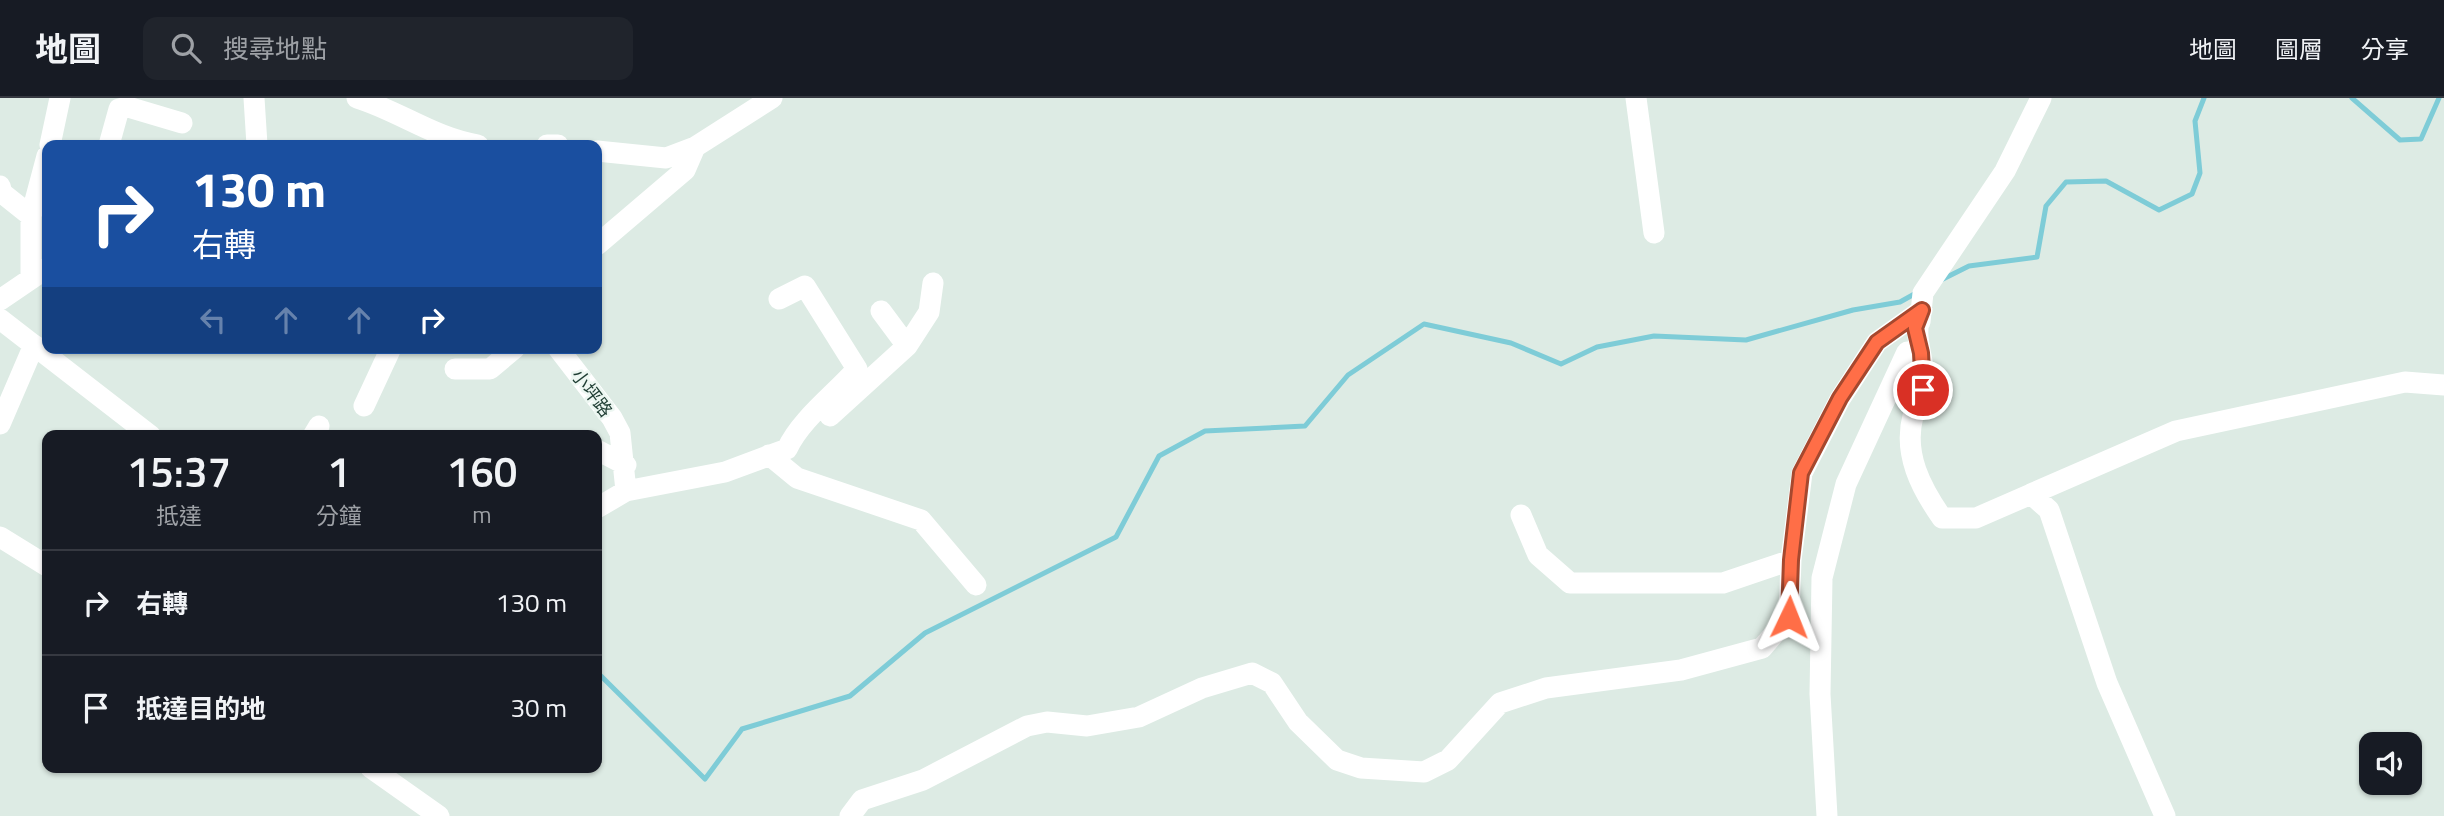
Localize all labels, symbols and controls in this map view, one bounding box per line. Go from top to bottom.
search box [143,17,633,80]
text: 地圖 [35,24,101,74]
icon: search [167,29,205,67]
text: 搜尋地點 [223,29,327,68]
text: 地圖 [2189,31,2237,67]
text: 圖層 [2275,31,2323,67]
text: 分享 [2361,31,2409,67]
text: 130 m [192,151,326,226]
icon: right [77,168,168,259]
text: 右轉 [192,220,256,268]
icon: left [194,301,232,339]
icon: ahead [267,301,305,339]
icon: ahead [340,301,378,339]
icon: right [413,301,451,339]
pin [1893,360,1953,420]
street label: 小坪路 [565,363,619,423]
icon: arrive [1904,371,1942,409]
text: 15:37 [127,439,231,503]
text: 1 [327,439,351,503]
text: 160 [447,439,517,503]
text: m [472,497,492,532]
text: 抵達 [156,498,202,533]
text: 分鐘 [316,498,362,533]
position arrow [1752,580,1826,654]
text: 130 m [496,583,567,622]
icon: right [77,584,115,622]
text: 右轉 [136,584,188,623]
text: 30 m [510,688,567,727]
icon: arrive [77,689,115,727]
text: 抵達目的地 [136,689,266,728]
map controls [2359,732,2422,795]
button: sound [2359,732,2422,795]

